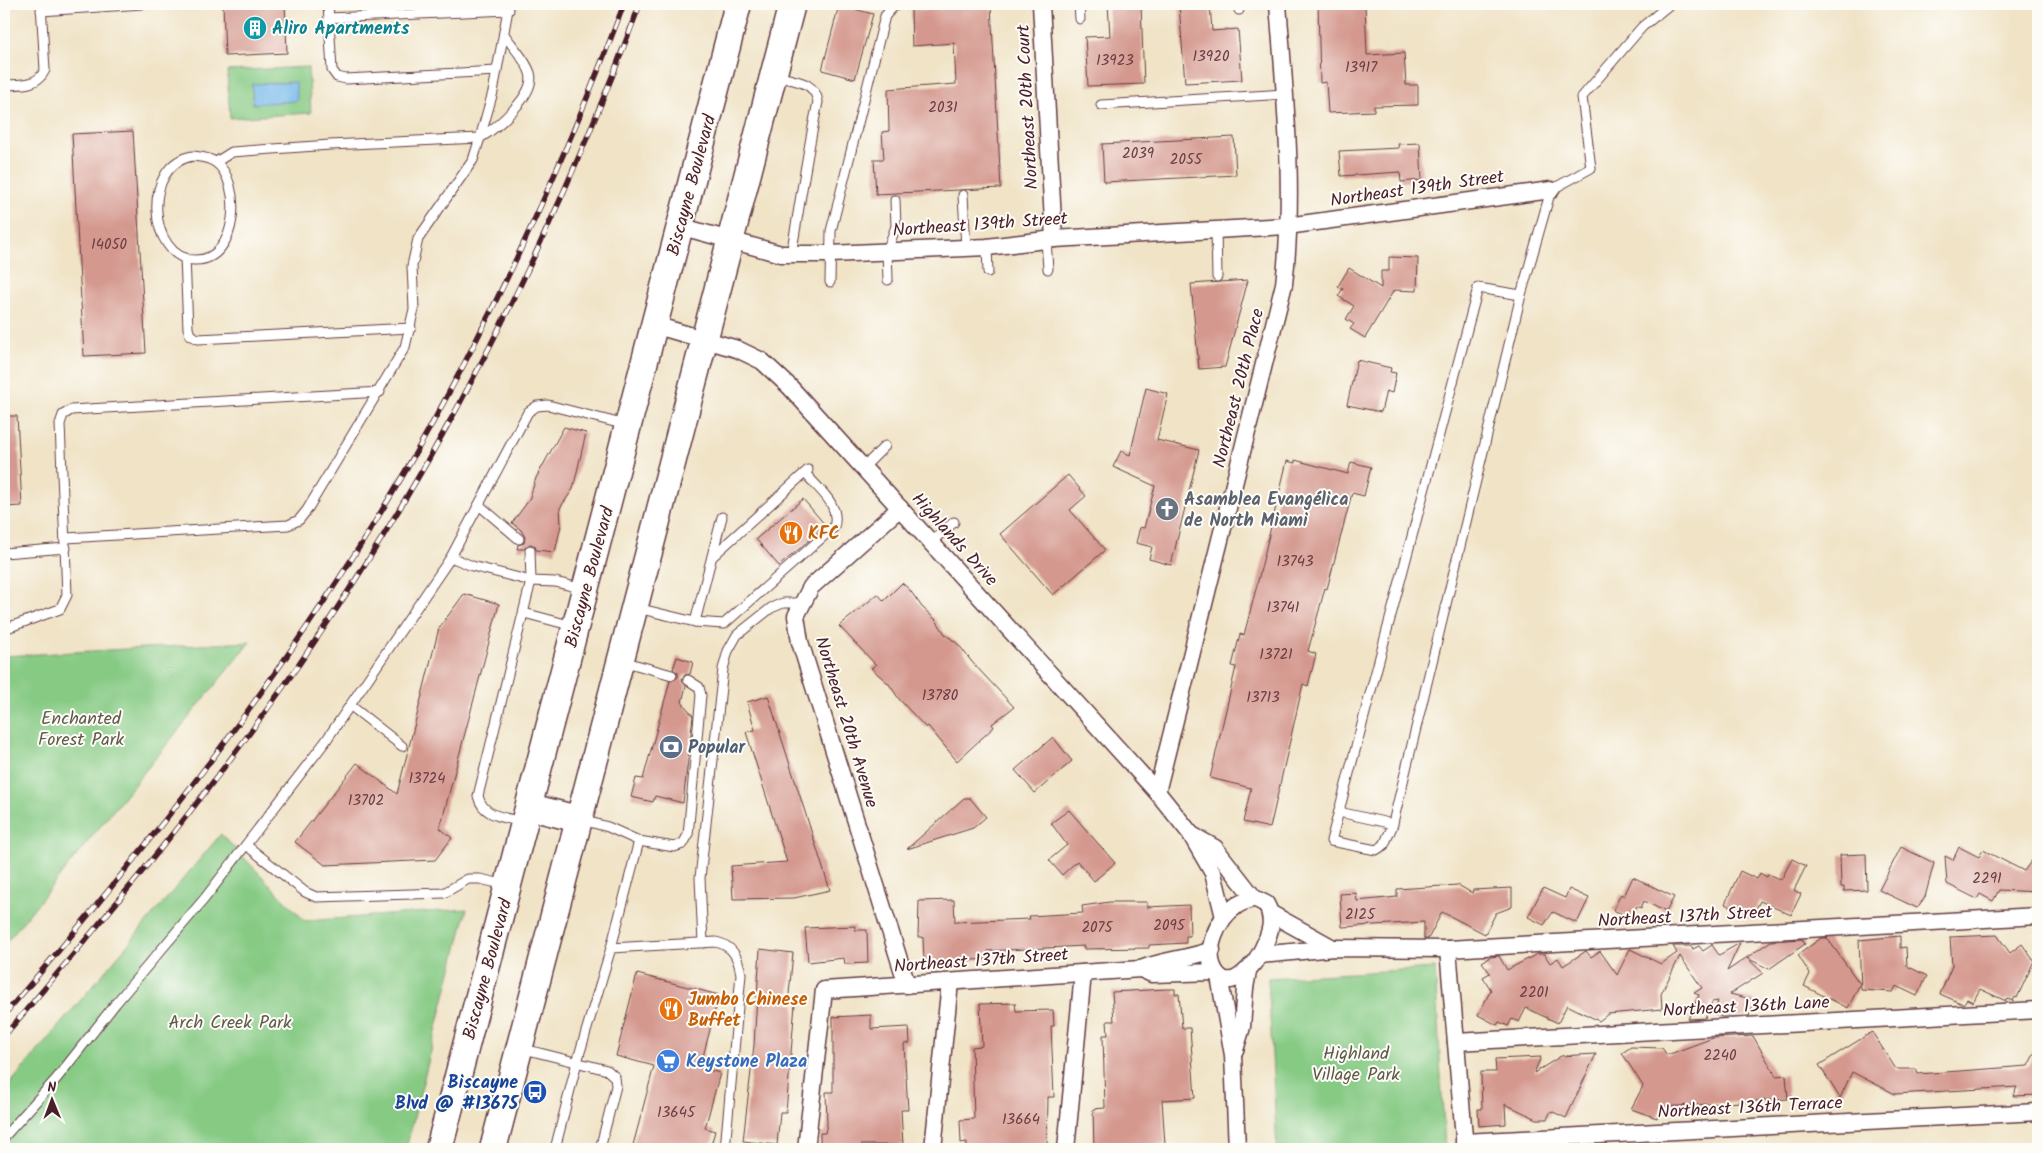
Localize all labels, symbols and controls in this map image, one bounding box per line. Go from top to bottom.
building icon: Aliro Apartments [242,15,268,41]
place label: Aliro Apartments [272,15,410,44]
street label: Northeast 20th Court [1010,23,1047,190]
house number: 13920 [1193,45,1230,69]
house number: 13923 [1096,49,1134,73]
house number: 13917 [1345,56,1378,80]
house number: 2031 [928,96,958,120]
street label: Biscayne Boulevard [660,111,725,259]
house number: 2039 [1122,142,1155,166]
house number: 2055 [1170,148,1203,172]
street label: Northeast 139th Street [1328,163,1507,216]
street label: Northeast 139th Street [892,205,1070,246]
house number: 14050 [91,233,128,257]
street label: Northeast 20th Place [1206,306,1273,471]
street label: Highlands Drive [903,486,1004,594]
place label: Asamblea Evangélica de North Miami [1184,486,1349,536]
church icon: Asamblea Evangélica de North Miami [1154,496,1180,522]
street label: Biscayne Boulevard [558,503,623,651]
restaurant icon: KFC [778,520,804,546]
place label: KFC [808,520,840,549]
house number: 13743 [1276,550,1314,574]
house number: 13741 [1266,596,1300,620]
street label: Northeast 20th Avenue [806,633,885,812]
house number: 13721 [1259,643,1293,667]
house number: 13780 [922,684,959,708]
house number: 13713 [1246,686,1280,710]
park label: Enchanted Forest Park [38,705,125,755]
bank icon: Popular [658,734,684,760]
place label: Popular [688,734,746,763]
house number: 13724 [408,767,446,791]
house number: 13702 [348,789,384,813]
house number: 2291 [1972,867,2002,891]
street label: Biscayne Boulevard [456,895,521,1043]
street label: Northeast 137th Street [1597,898,1774,937]
house number: 2125 [1345,903,1376,927]
house number: 2095 [1153,914,1186,938]
house number: 2075 [1081,916,1114,940]
street label: Northeast 137th Street [893,941,1070,982]
house number: 2201 [1519,981,1549,1005]
place label: Jumbo Chinese Buffet [688,986,808,1036]
street label: Northeast 136th Lane [1662,989,1830,1026]
restaurant icon: Jumbo Chinese Buffet [658,996,684,1022]
park label: Arch Creek Park [169,1009,292,1038]
park label: Highland Village Park [1312,1040,1400,1090]
house number: 2240 [1703,1044,1737,1068]
supermarket icon: Keystone Plaza [655,1048,681,1074]
place label: Keystone Plaza [686,1048,807,1077]
place label: Biscayne Blvd @ #13675 [395,1069,520,1119]
north arrow [28,1076,78,1126]
text: N [47,1077,57,1099]
bus stop icon: Biscayne Blvd @ #13675 [522,1079,548,1105]
street label: Northeast 136th Terrace [1657,1089,1843,1128]
house number: 13645 [657,1101,696,1125]
house number: 13664 [1002,1108,1040,1132]

